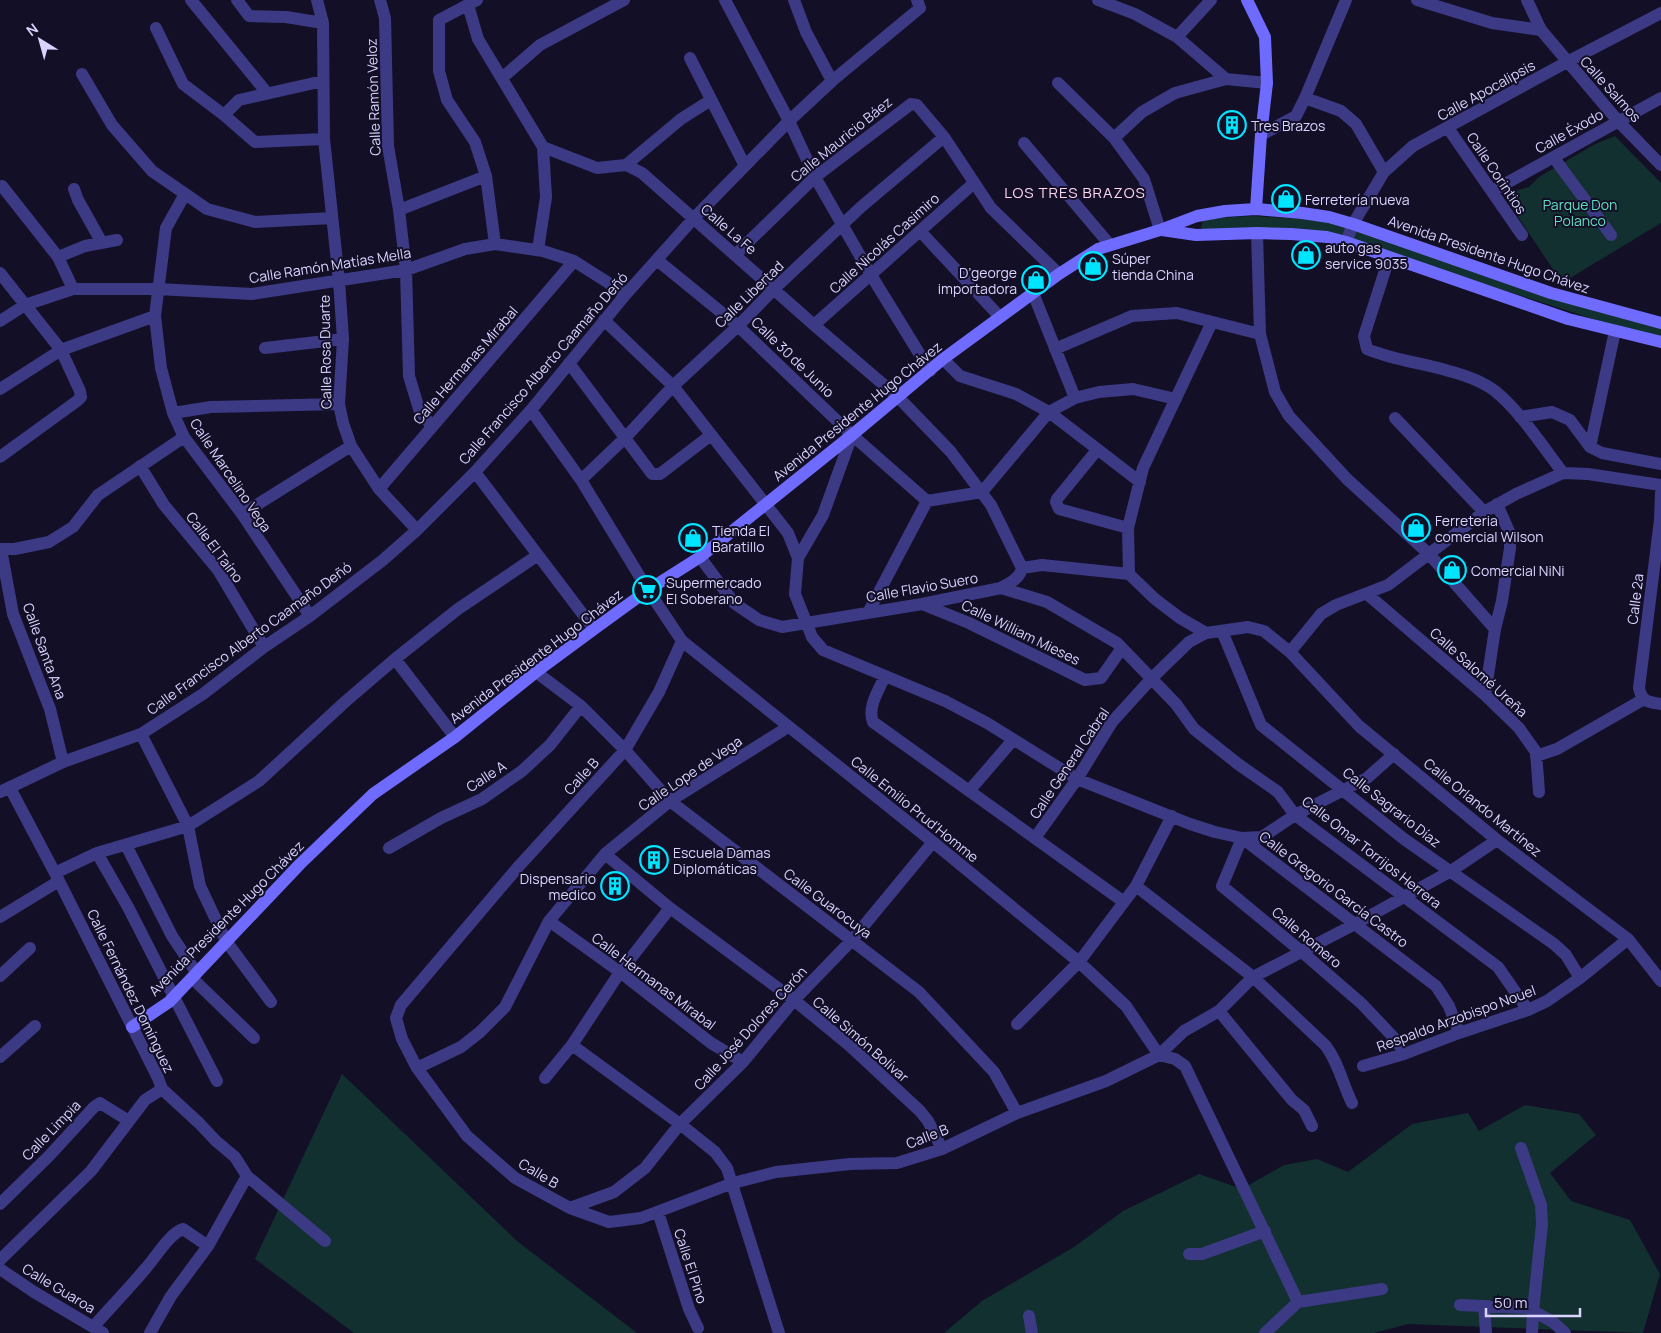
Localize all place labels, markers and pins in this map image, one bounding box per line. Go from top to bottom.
building icon: Tres Brazos [1217,110,1247,140]
place label: Tres Brazos [1251,116,1325,135]
shop icon: Ferretería nueva [1271,184,1301,214]
place label: Ferretería nueva [1305,190,1410,209]
place label: auto gas service 9035 [1325,238,1408,273]
shop icon: auto gas service 9035 [1291,240,1321,270]
place label: Súper tienda China [1112,249,1194,284]
shop icon: Súper tienda China [1078,251,1108,281]
place label: D’george importadora [938,263,1017,298]
shop icon: D’george importadora [1021,265,1051,295]
place label: Ferreteria comercial Wilson [1435,511,1544,546]
shop icon: Ferreteria comercial Wilson [1401,513,1431,543]
place label: Tienda El Baratillo [712,521,770,556]
shop icon: Tienda El Baratillo [678,523,708,553]
shop icon: Comercial NiNi [1437,555,1467,585]
place label: Comercial NiNi [1471,561,1565,580]
place label: Supermercado El Soberano [666,573,761,608]
supermarket icon: Supermercado El Soberano [632,575,662,605]
place label: Escuela Damas Diplomáticas [673,843,771,878]
building icon: Escuela Damas Diplomáticas [639,845,669,875]
place label: Dispensario medico [520,869,596,904]
building icon: Dispensario medico [600,871,630,901]

